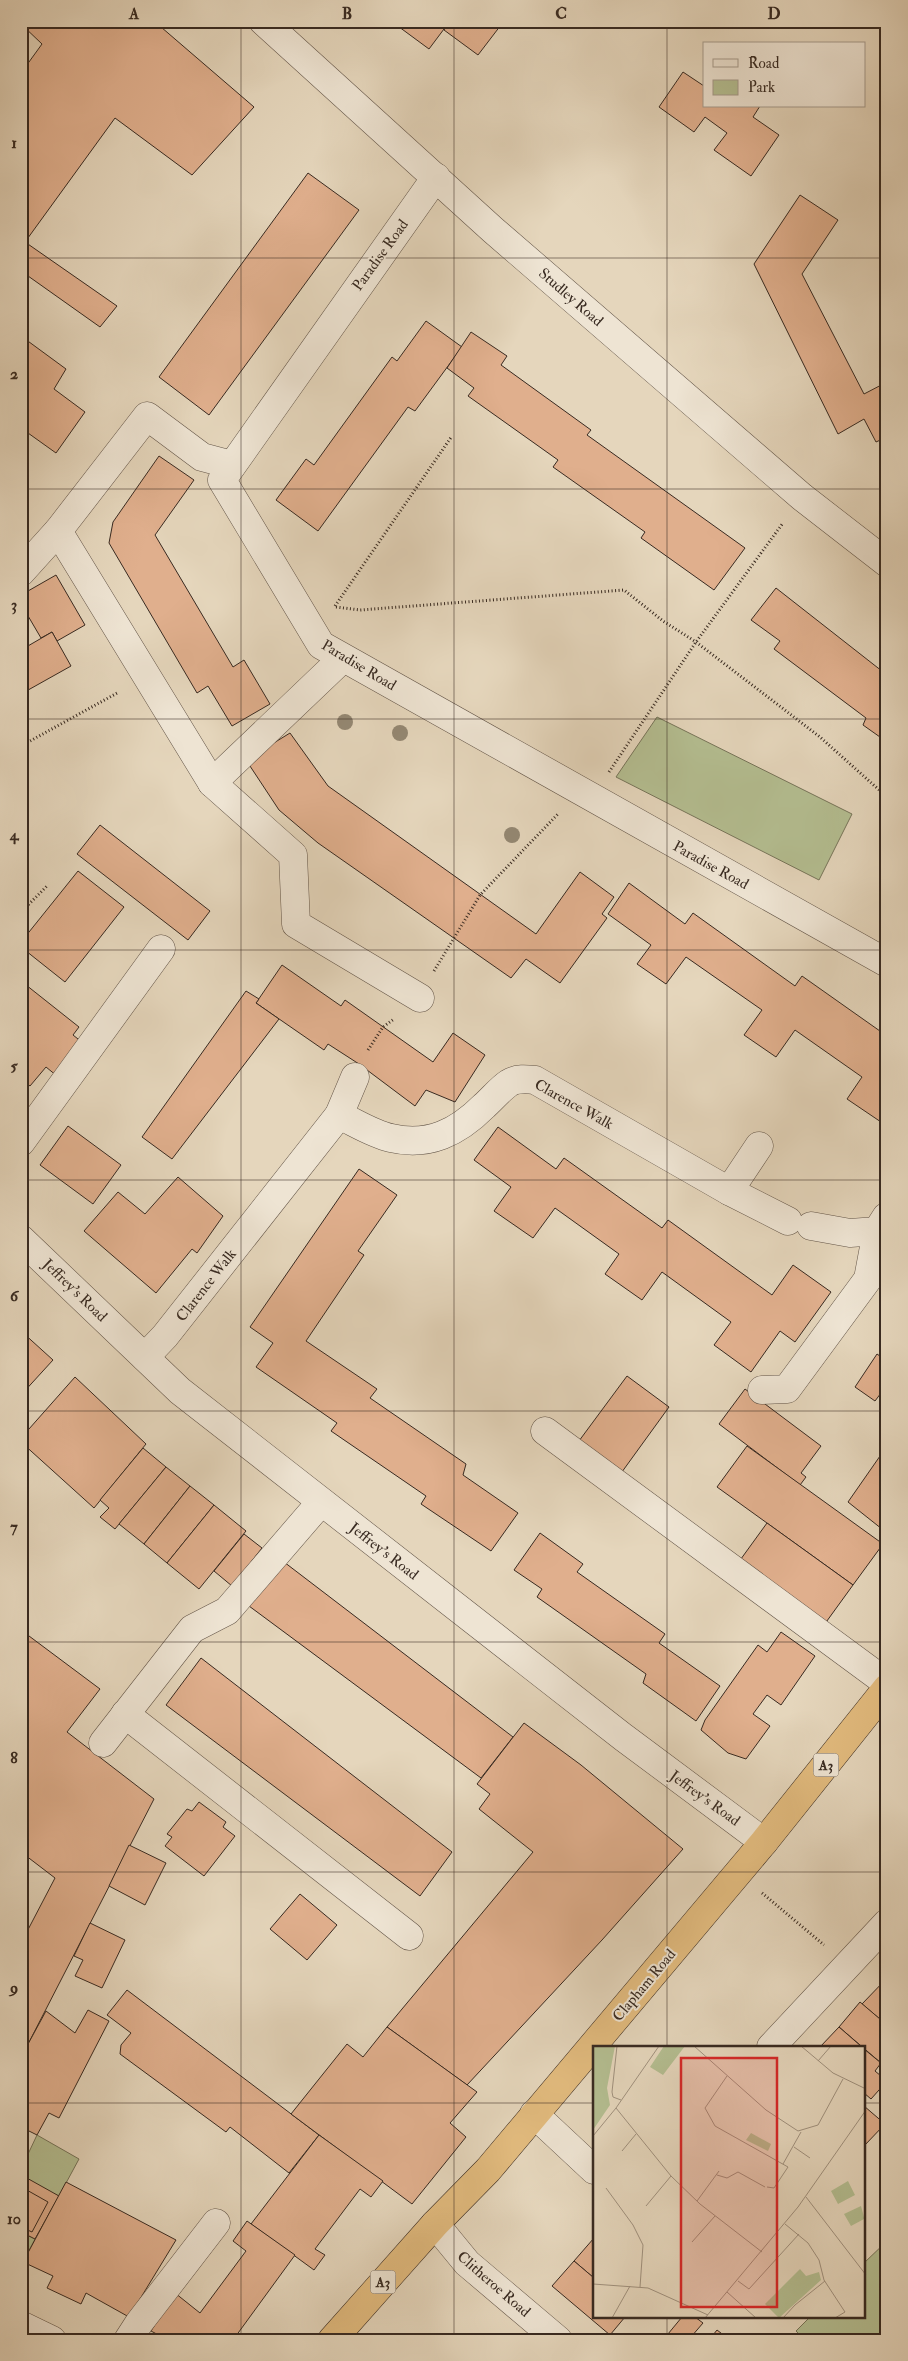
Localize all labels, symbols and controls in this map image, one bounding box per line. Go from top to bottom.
text: A [128,4,140,24]
text: B [342,4,352,24]
text: C [555,4,567,24]
text: D [767,4,781,24]
legend [703,42,866,108]
text: Road [748,54,780,73]
text: Park [748,78,775,97]
text: 1 [11,133,17,153]
street label: Paradise Road [348,215,413,295]
street label: Studley Road [534,264,607,331]
text: 2 [10,364,18,384]
text: 3 [11,595,17,615]
street label: Paradise Road [318,636,400,695]
text: 4 [9,825,20,845]
street label: Paradise Road [670,837,752,894]
text: 5 [10,1056,18,1076]
street label: Clarence Walk [531,1075,616,1134]
street label: Clarence Walk [172,1245,241,1325]
street label: Jeffrey's Road [37,1254,111,1327]
text: 6 [10,1286,20,1306]
text: 7 [10,1517,18,1537]
street label: Jeffrey's Road [344,1518,423,1585]
text: 8 [10,1748,18,1768]
road number: A3 [814,1754,838,1776]
street label: Jeffrey's Road [664,1766,744,1832]
street label: Clapham Road [609,1945,681,2026]
text: 9 [8,1978,18,1998]
inset map [593,2046,866,2318]
text: 10 [7,2209,21,2229]
street label: Clitheroe Road [453,2247,535,2322]
road number: A3 [370,2270,396,2294]

